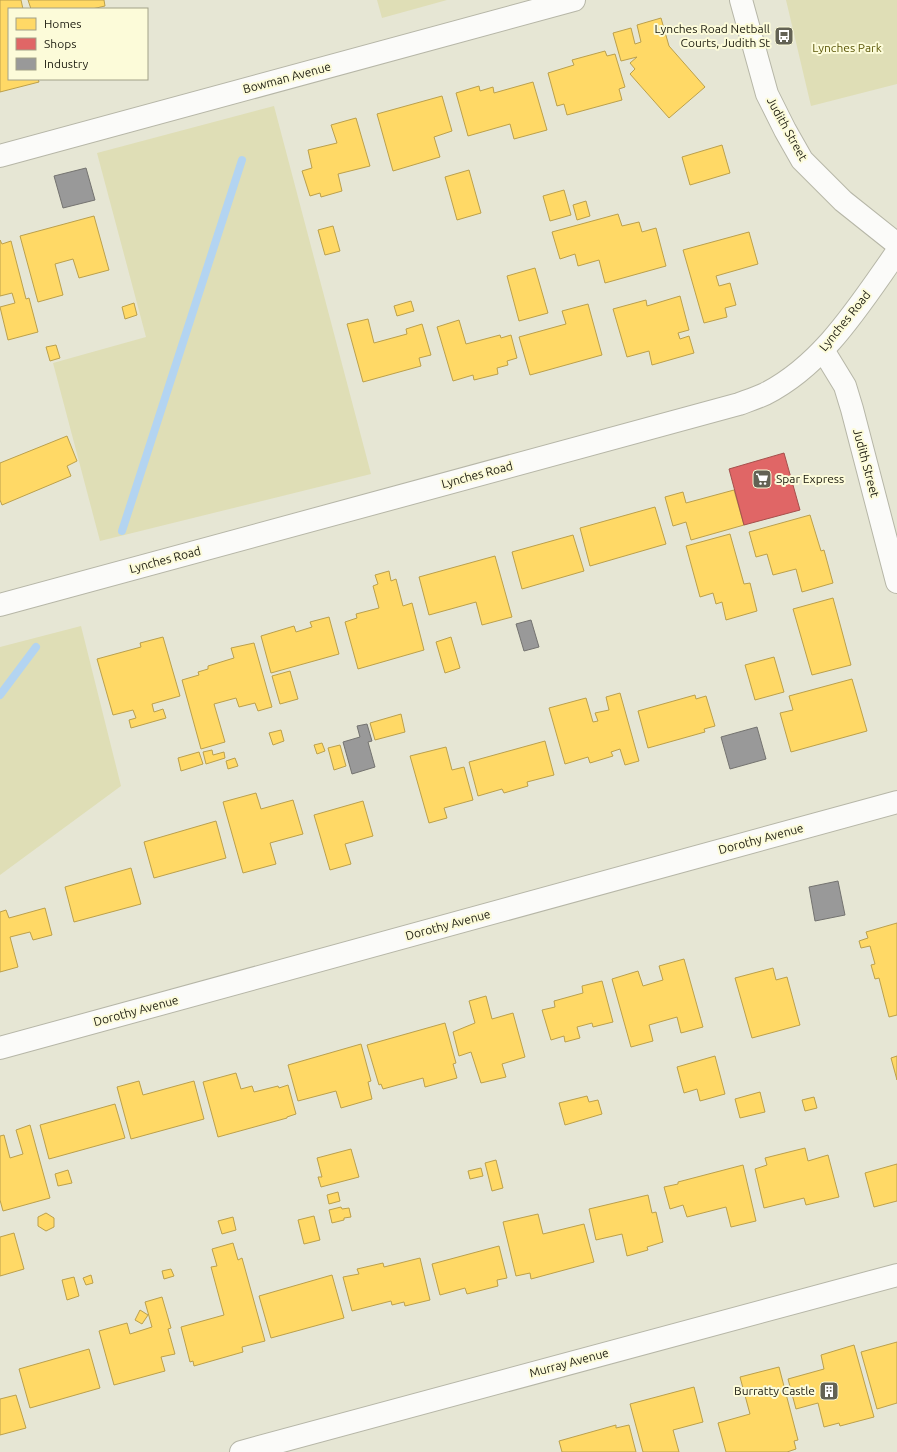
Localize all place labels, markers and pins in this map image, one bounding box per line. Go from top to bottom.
place label: Lynches Road Netball Courts, Judith St [655,22,770,49]
bus stop icon: Lynches Road Netball Courts, Judith St [773,25,795,47]
supermarket icon: Spar Express [751,468,773,490]
place label: Spar Express [776,472,844,485]
building icon: Burratty Castle [818,1380,840,1402]
place label: Burratty Castle [734,1384,815,1397]

